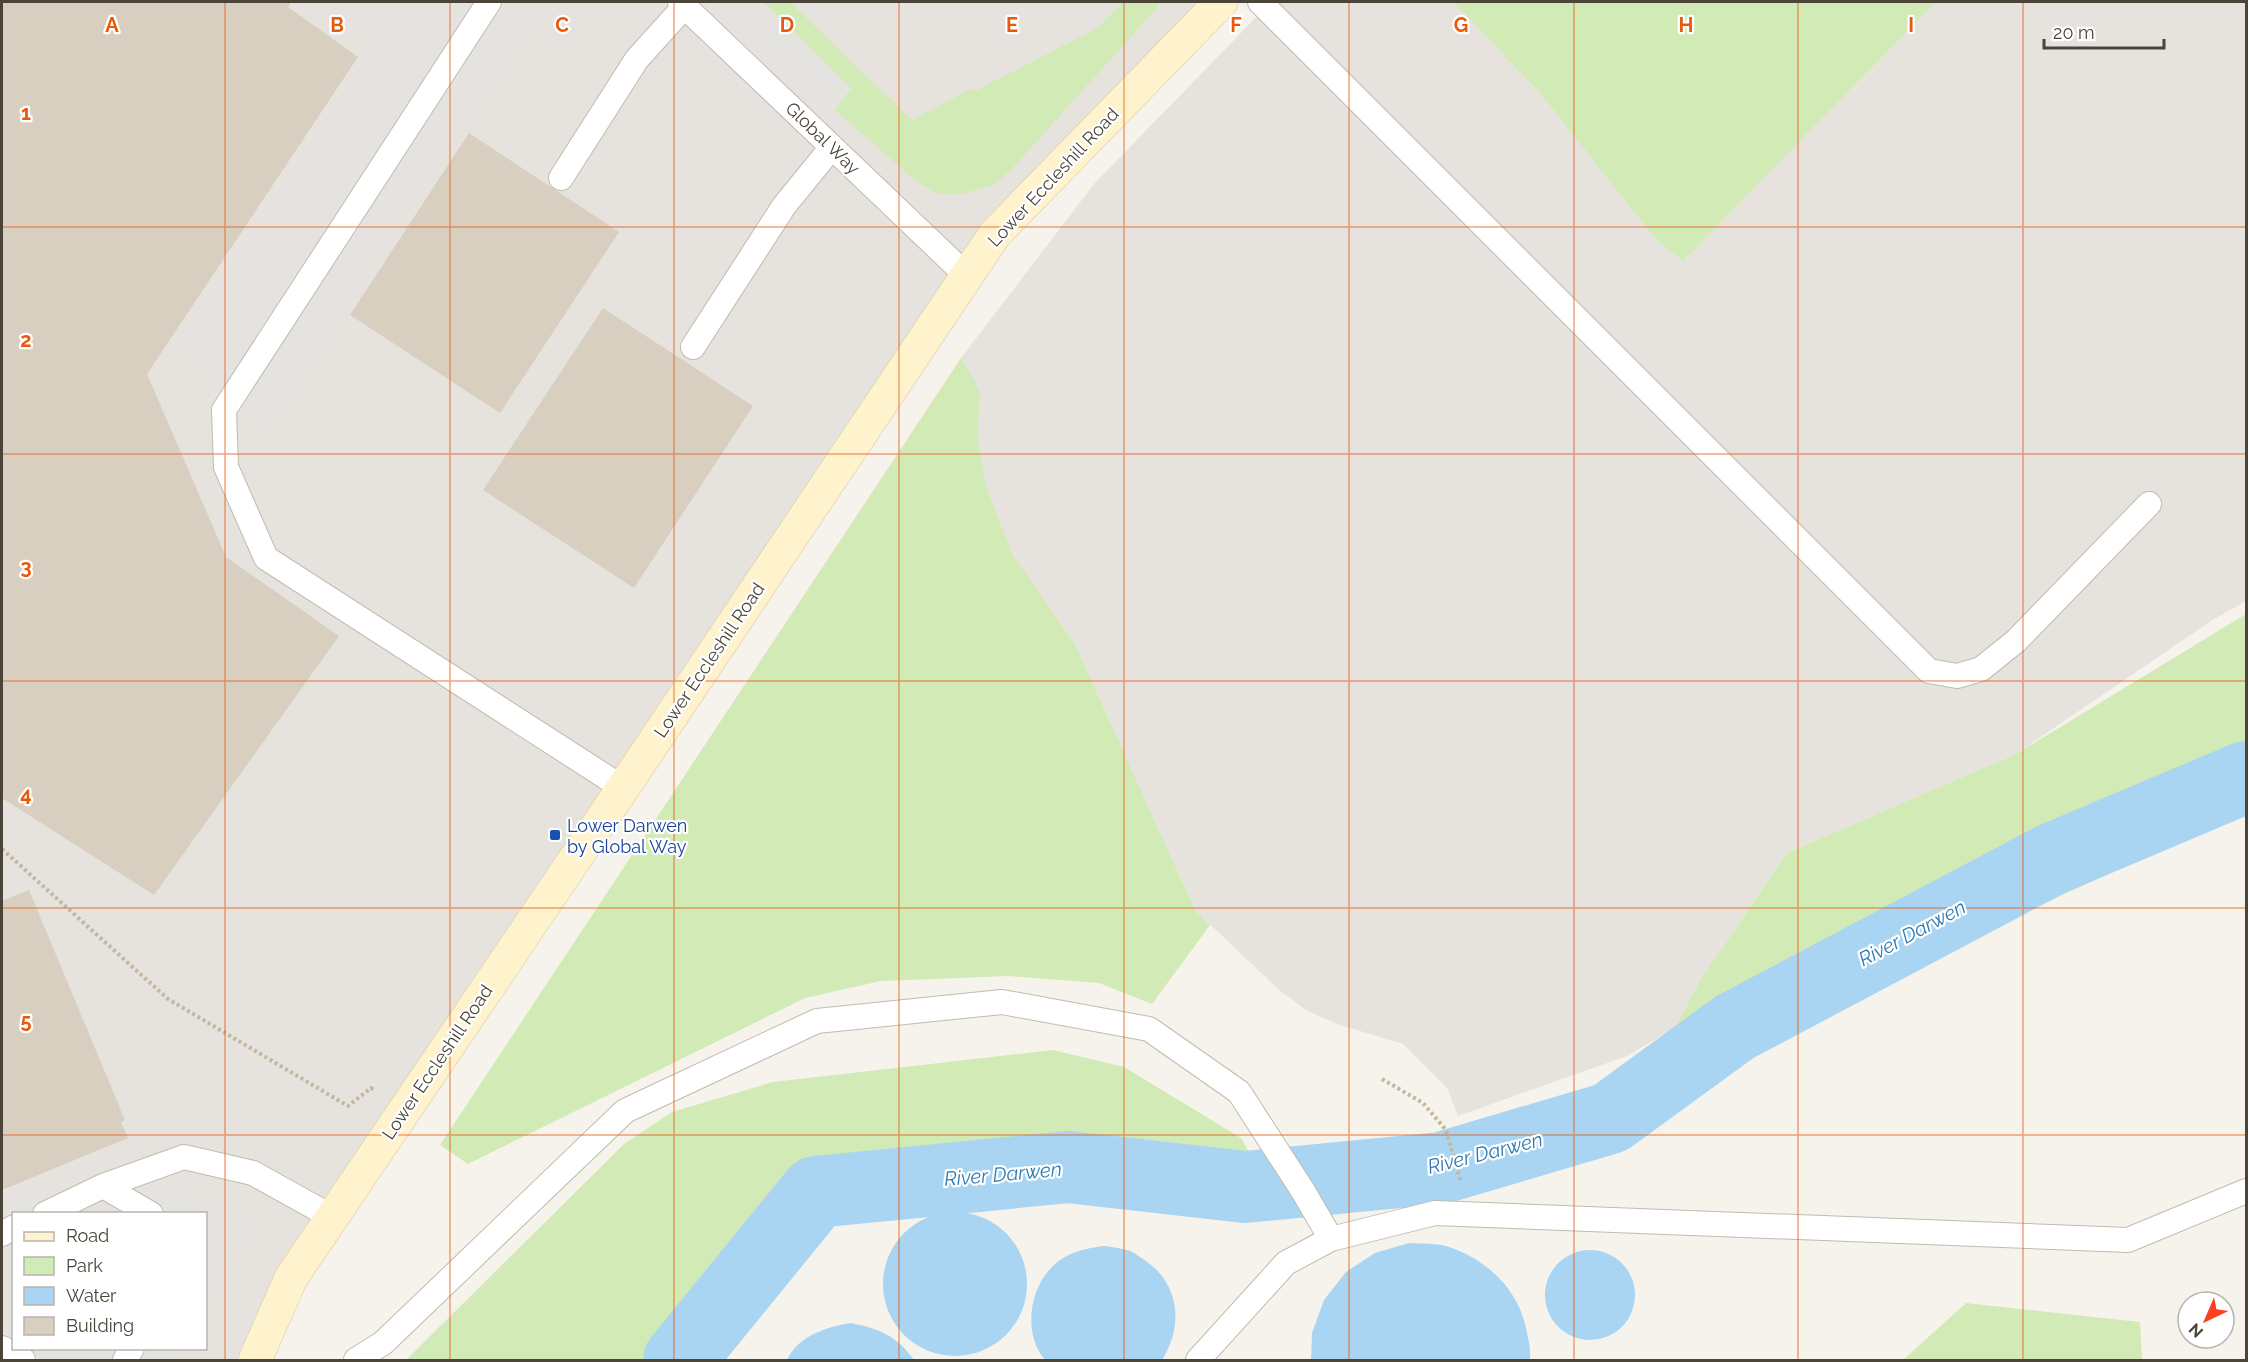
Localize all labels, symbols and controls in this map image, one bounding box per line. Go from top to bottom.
scale bar [2044,12,2164,50]
text: A [105,13,119,37]
text: B [330,13,344,37]
text: C [555,13,569,37]
text: D [780,13,794,37]
text: E [1006,13,1018,37]
text: F [1230,13,1242,37]
text: G [1454,13,1468,37]
text: H [1679,13,1693,37]
text: I [1908,13,1914,37]
text: 20 m [2053,22,2095,43]
street label: Global Way [782,97,865,179]
text: 1 [21,101,31,125]
street label: Lower Eccleshill Road [983,103,1123,251]
text: 2 [20,328,32,352]
text: 3 [20,555,32,579]
street label: Lower Eccleshill Road [649,579,769,741]
text: 4 [20,782,32,806]
place label: Lower Darwen by Global Way [567,815,687,857]
marker: Lower Darwen by Global Way [548,828,562,842]
water label: River Darwen [1854,895,1970,971]
street label: Lower Eccleshill Road [377,981,497,1143]
text: 5 [20,1009,32,1033]
water label: River Darwen [1425,1127,1545,1179]
water label: River Darwen [943,1157,1063,1191]
legend [12,1212,207,1350]
text: Road [66,1225,109,1246]
text: Park [66,1255,103,1276]
text: Water [66,1285,117,1306]
north arrow [2176,1290,2236,1350]
text: Building [66,1315,134,1336]
text: N [2185,1319,2207,1342]

